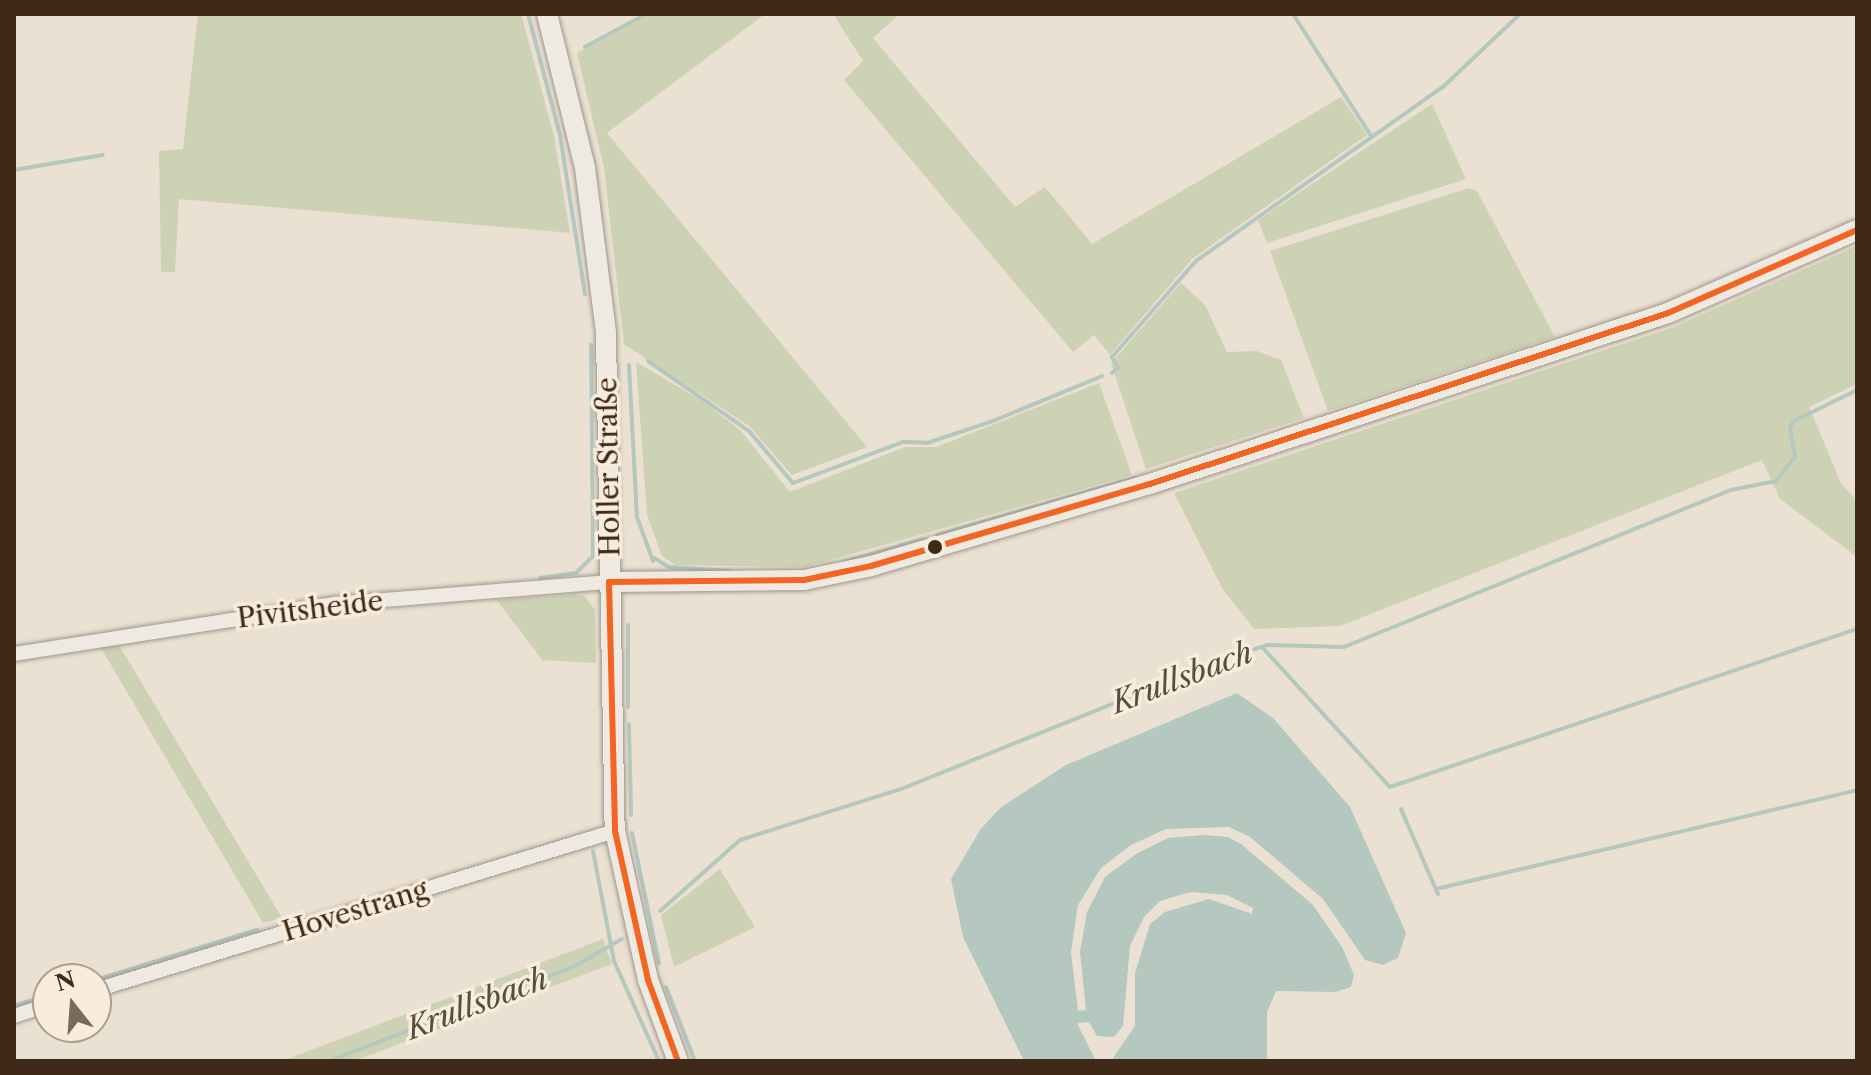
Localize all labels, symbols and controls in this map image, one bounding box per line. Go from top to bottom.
street label: Holler Straße [590,377,626,557]
unlabelled marker [927,539,943,555]
street label: Pivitsheide [235,583,385,635]
water label: Krullsbach [1106,635,1258,721]
street label: Hovestrang [278,872,432,948]
water label: Krullsbach [401,961,553,1047]
north arrow [32,963,112,1043]
text: N [52,966,79,997]

